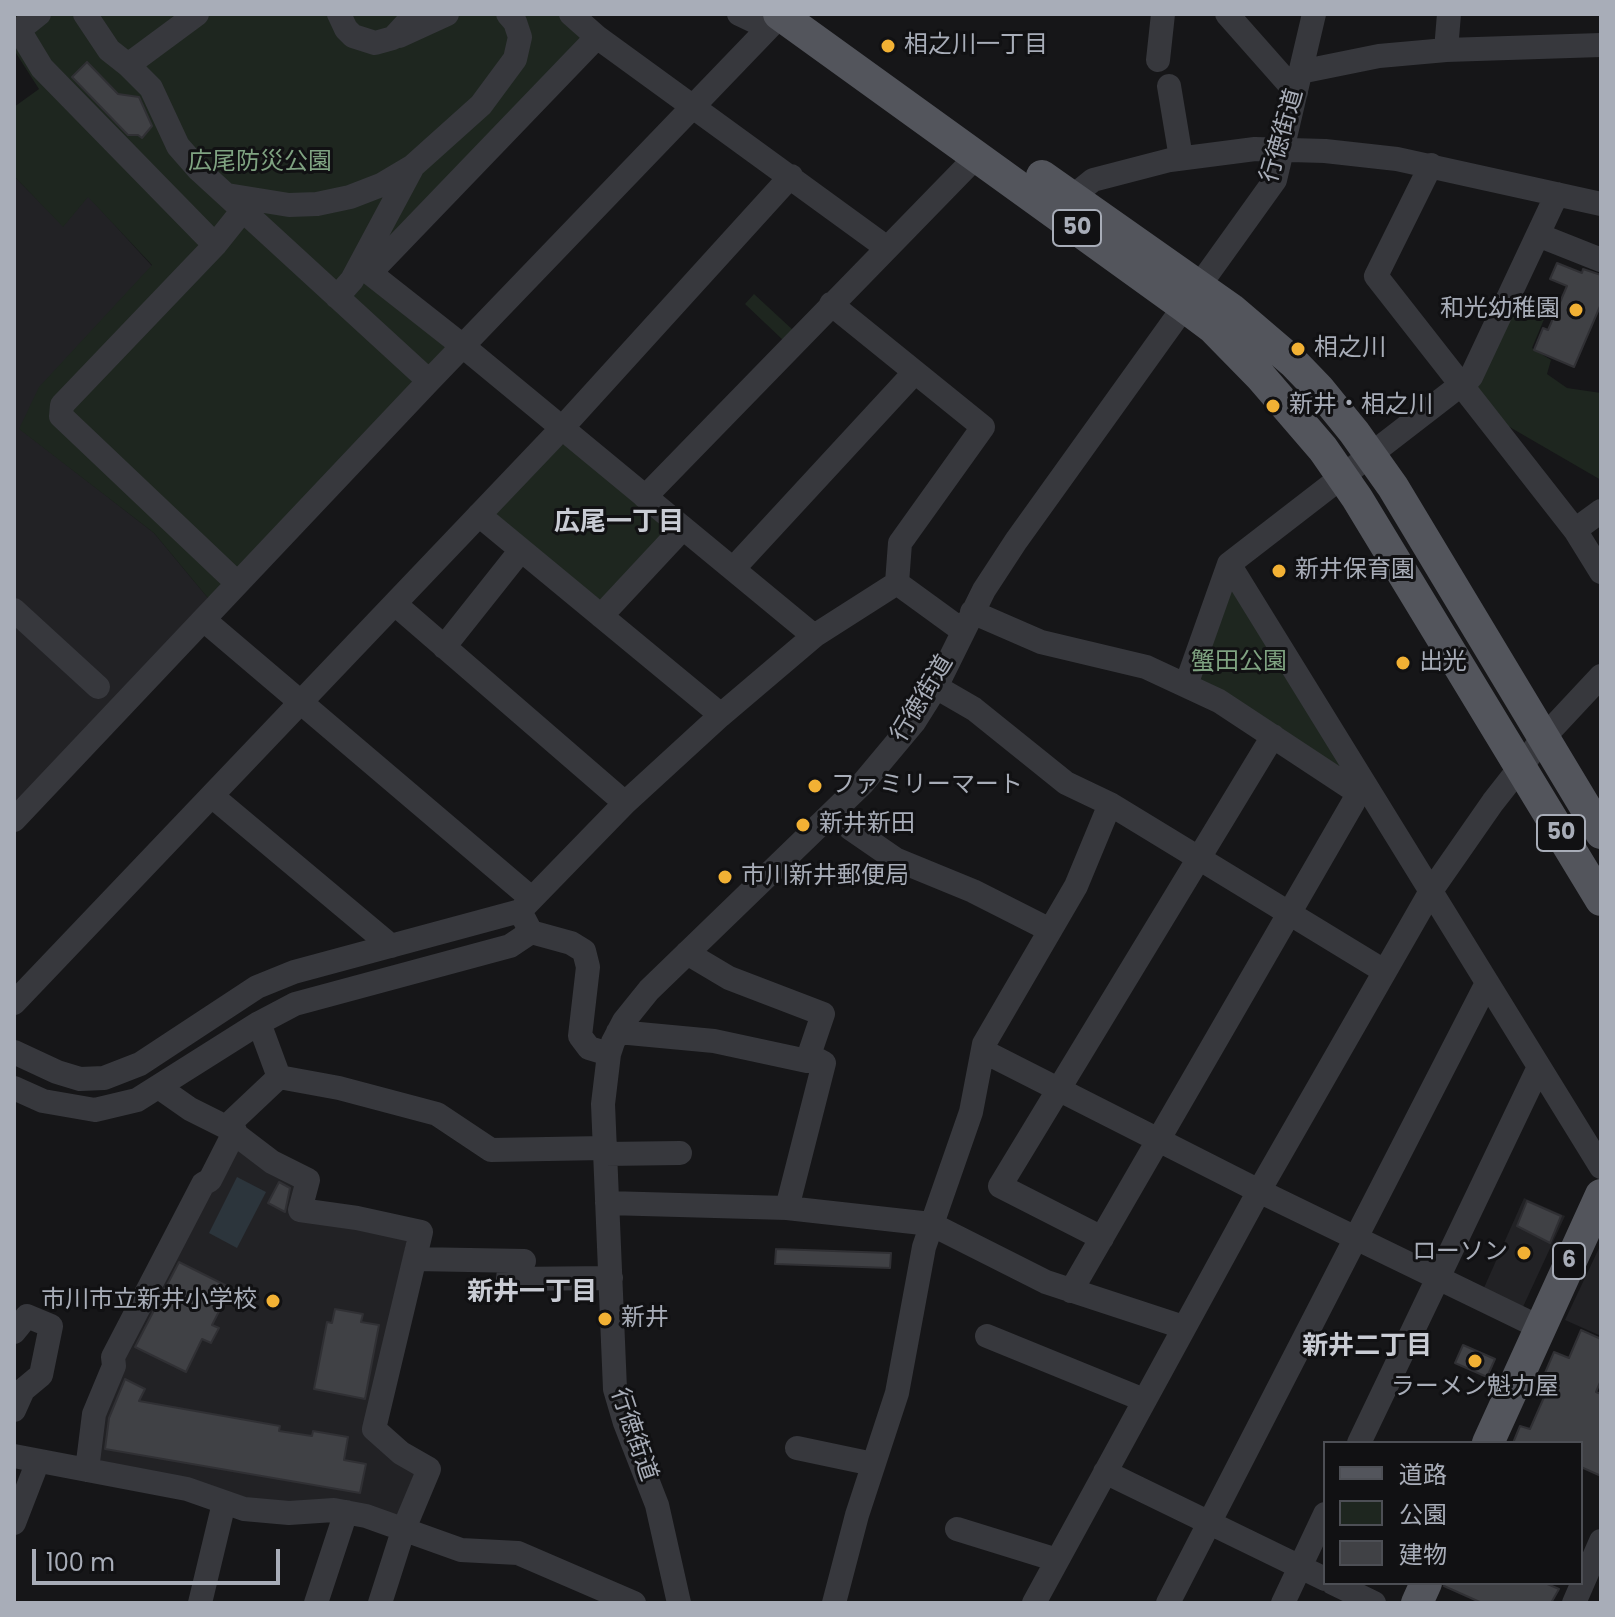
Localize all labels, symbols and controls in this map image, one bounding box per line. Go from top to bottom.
place label: 相之川一丁目 [904,32,1048,60]
marker: 相之川一丁目 [879,37,897,55]
street label: 行徳街道 [1256,86,1310,186]
park label: 広尾防災公園 [188,149,332,177]
road number: 50 [1053,210,1101,246]
place label: 和光幼稚園 [1440,296,1560,324]
marker: 和光幼稚園 [1567,301,1585,319]
place label: 相之川 [1314,335,1386,363]
marker: 相之川 [1289,340,1307,358]
place label: 新井・相之川 [1289,392,1433,420]
marker: 新井・相之川 [1264,397,1282,415]
district label: 広尾一丁目 [554,507,684,539]
place label: 新井保育園 [1295,557,1415,585]
marker: 新井保育園 [1270,562,1288,580]
park label: 蟹田公園 [1191,649,1287,677]
place label: 出光 [1419,649,1467,677]
street label: 行徳街道 [886,650,960,748]
marker: 出光 [1394,654,1412,672]
place label: ファミリーマート [831,772,1023,800]
marker: ファミリーマート [806,777,824,795]
place label: 新井新田 [819,811,915,839]
road number: 50 [1537,815,1585,851]
marker: 新井新田 [794,816,812,834]
place label: 市川新井郵便局 [741,863,909,891]
marker: 市川新井郵便局 [716,868,734,886]
place label: ローソン [1412,1239,1508,1267]
road number: 6 [1553,1243,1585,1279]
marker: ローソン [1515,1244,1533,1262]
district label: 新井一丁目 [467,1277,597,1309]
place label: 市川市立新井小学校 [41,1287,257,1315]
marker: 市川市立新井小学校 [264,1292,282,1310]
place label: 新井 [621,1305,669,1333]
marker: 新井 [596,1310,614,1328]
district label: 新井二丁目 [1302,1331,1432,1363]
marker: ラーメン魁力屋 [1466,1352,1484,1370]
place label: ラーメン魁力屋 [1391,1374,1559,1402]
street label: 行徳街道 [604,1385,662,1485]
legend [1323,1441,1583,1585]
text: 道路 [1399,1458,1447,1491]
text: 公園 [1399,1498,1447,1531]
scale bar [36,1533,284,1583]
text: 建物 [1399,1538,1447,1571]
text: 100 m [46,1546,115,1579]

